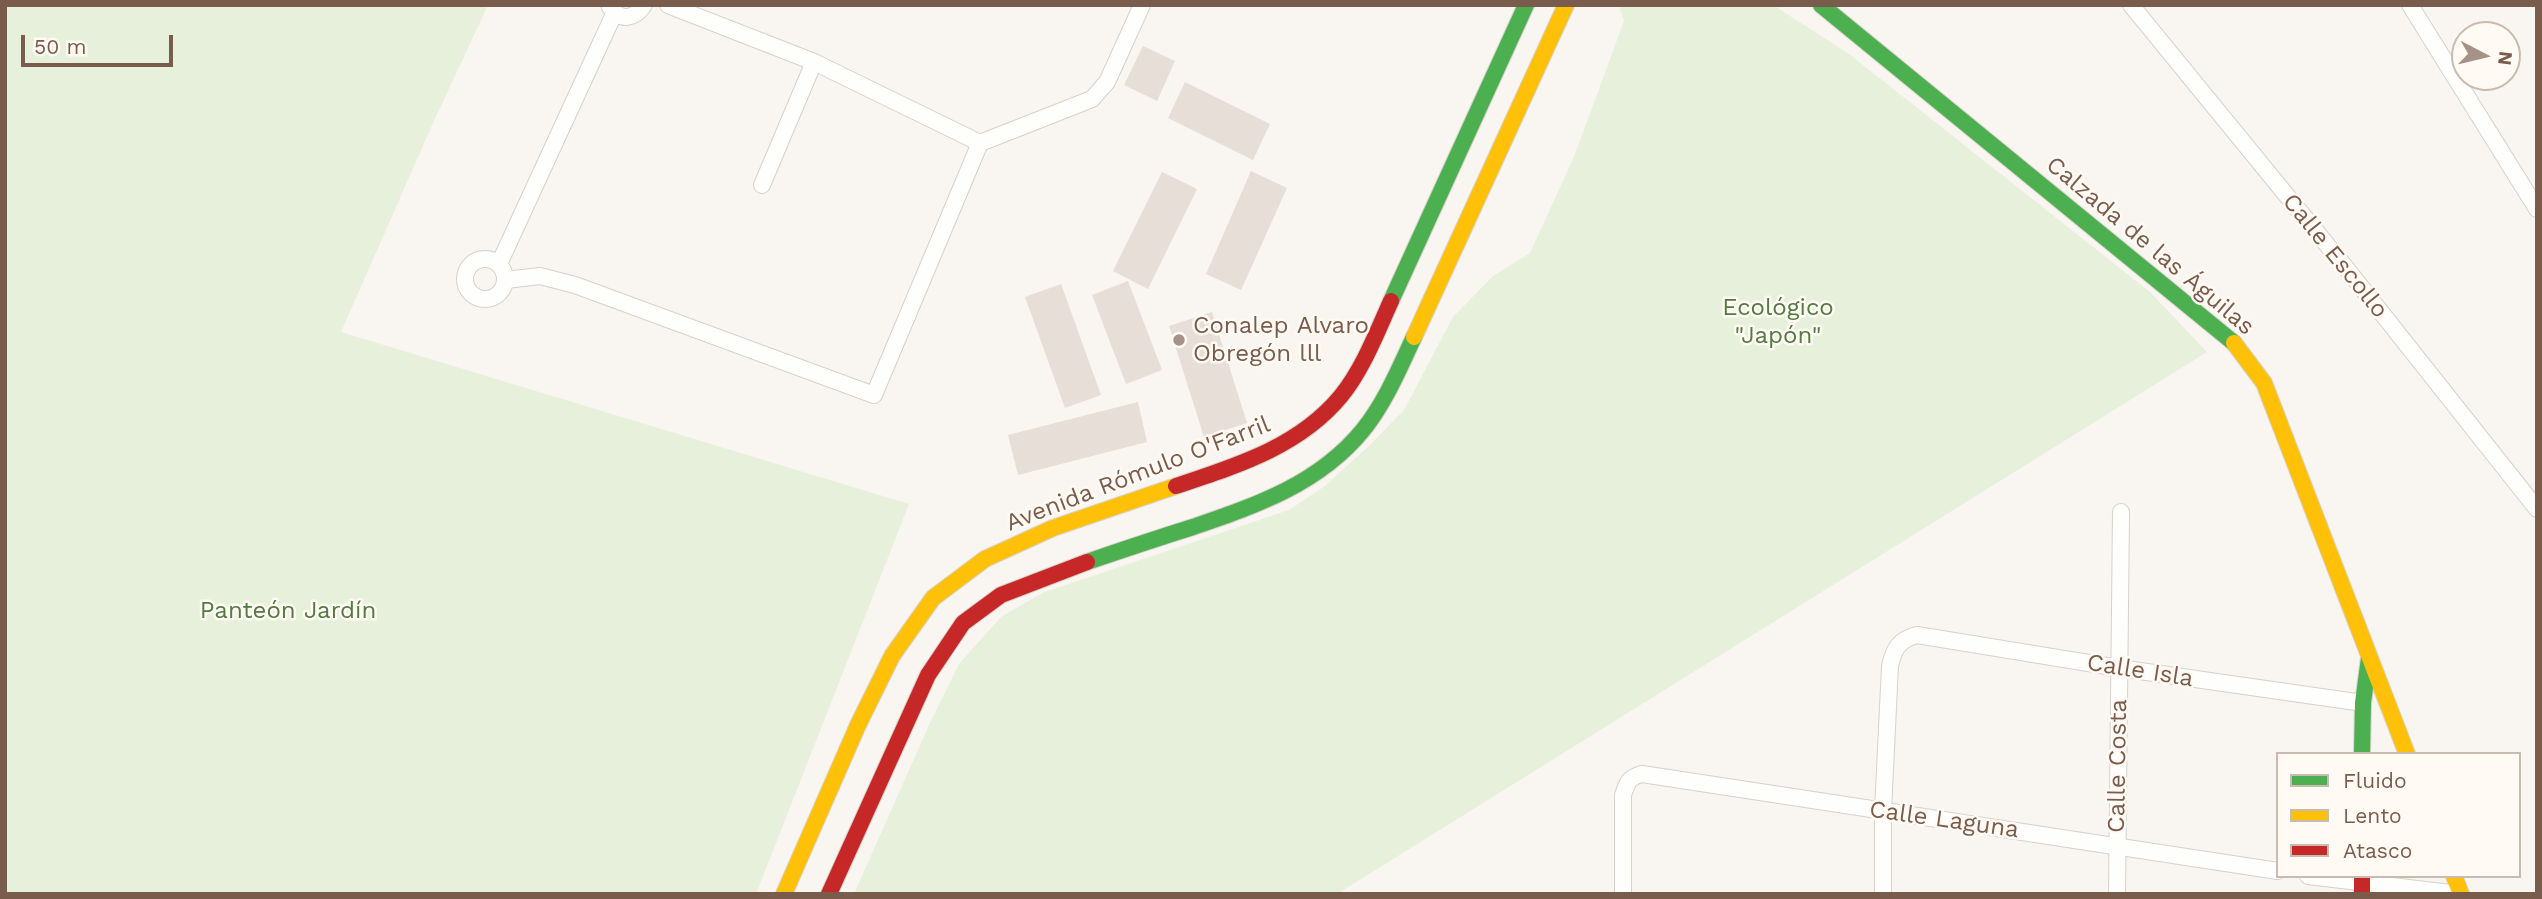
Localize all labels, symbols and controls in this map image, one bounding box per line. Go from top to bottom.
scale bar [24,21,177,65]
north arrow [2451,21,2521,91]
text: 50 m [34,34,86,59]
text: N [2493,50,2518,67]
street label: Calzada de las Águilas [2040,150,2260,342]
street label: Calle Escollo [2276,188,2394,324]
park label: Ecológico "Japón" [1722,294,1834,350]
place label: Conalep Alvaro Obregón lll [1193,312,1369,368]
marker: Conalep Alvaro Obregón lll [1171,332,1187,348]
street label: Avenida Rómulo O'Farril [1002,410,1274,538]
park label: Panteón Jardín [200,597,376,625]
street label: Calle Isla [2085,648,2195,694]
street label: Calle Costa [2102,699,2134,833]
legend [2276,752,2521,878]
text: Fluido [2343,768,2407,793]
street label: Calle Laguna [1867,795,2021,845]
text: Lento [2343,803,2402,828]
text: Atasco [2343,838,2412,863]

